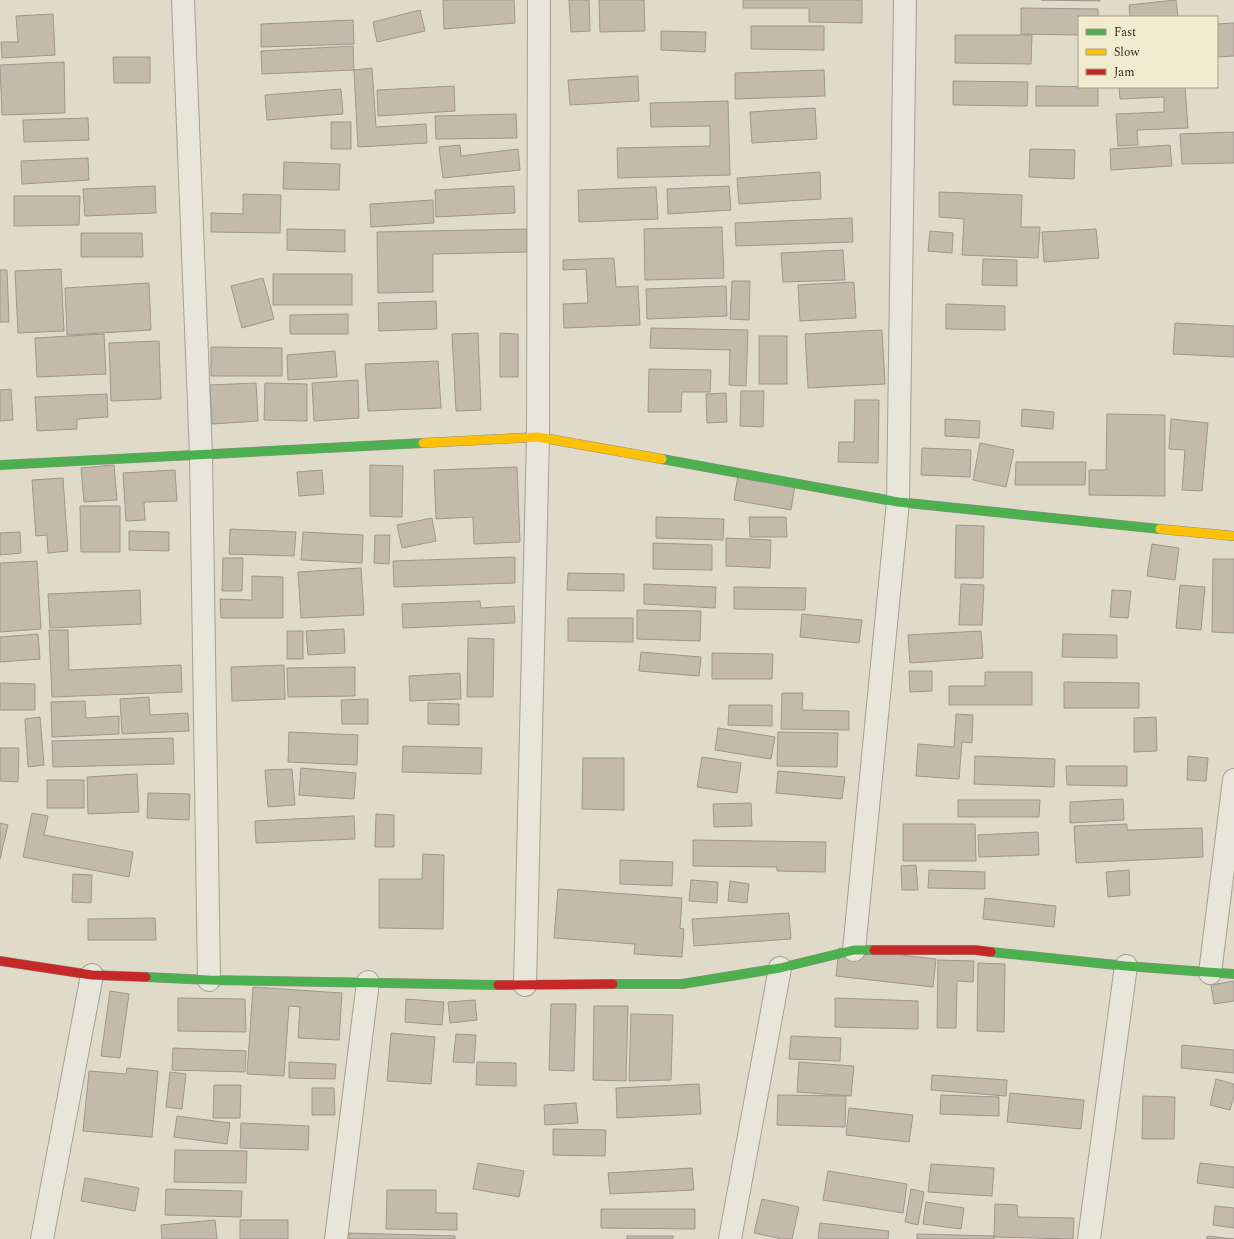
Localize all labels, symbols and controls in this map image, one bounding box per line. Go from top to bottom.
legend [1078,16,1218,88]
text: Fast [1114,23,1136,42]
text: Slow [1114,43,1140,62]
text: Jam [1114,63,1135,82]

